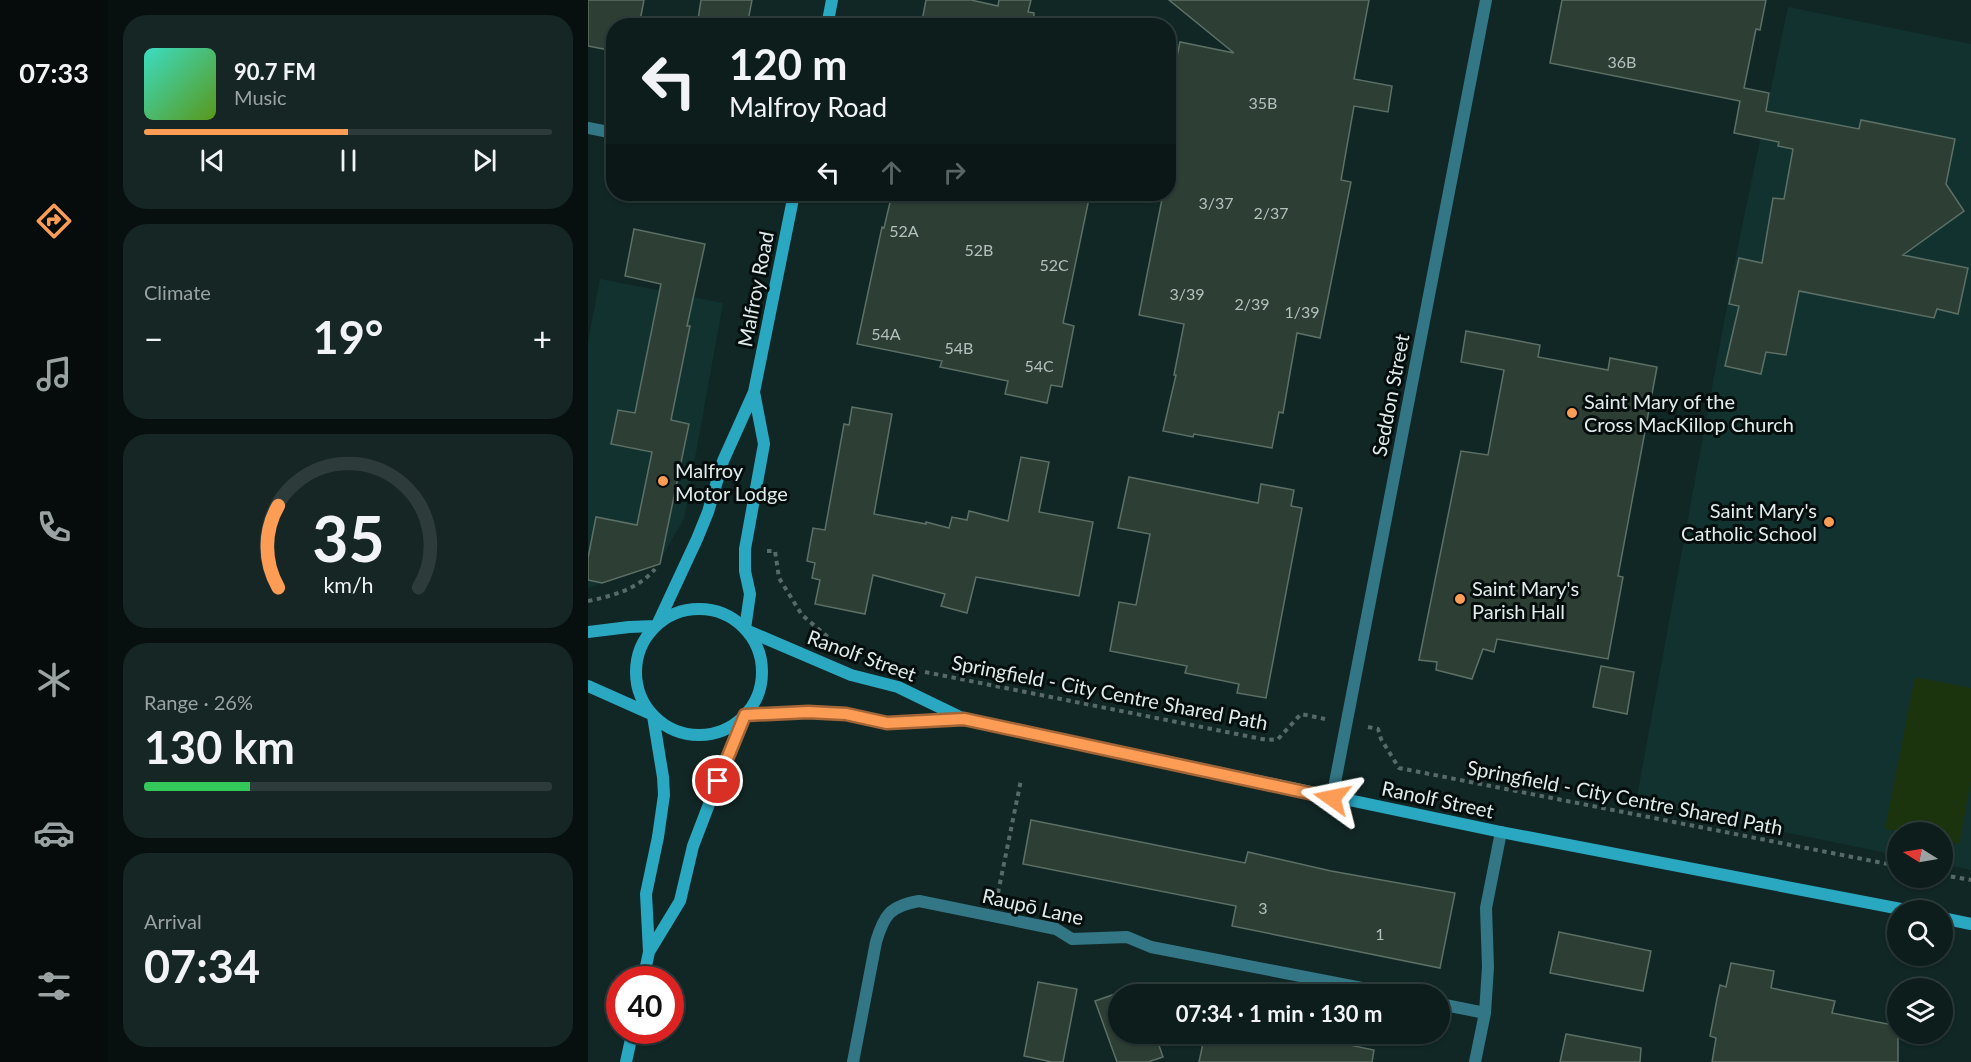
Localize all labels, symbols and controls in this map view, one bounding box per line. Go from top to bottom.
text: 120 m [729,39,847,89]
icon: left [630,42,708,120]
house number: 36B [1608,52,1636,71]
text: 07:33 [19,56,89,89]
text: 90.7 FM [234,58,316,85]
text: Music [234,85,287,109]
text: Malfroy Road [729,90,887,123]
house number: 35B [1249,93,1277,112]
icon: previous [196,144,229,177]
icon: pause [332,144,365,177]
icon: next [468,144,501,177]
icon: left [812,156,845,189]
icon: ahead [875,156,908,189]
icon: right [938,156,971,189]
house number: 3/37 [1198,193,1234,212]
icon: directions [33,200,75,242]
house number: 2/37 [1253,203,1289,222]
house number: 52A [889,221,919,240]
street label: Malfroy Road [732,229,778,349]
house number: 52B [965,240,993,259]
house number: 52C [1039,255,1069,274]
text: Climate [144,280,211,304]
house number: 3/39 [1169,284,1205,303]
house number: 2/39 [1234,294,1270,313]
house number: 1/39 [1284,302,1320,321]
text: 19° [313,310,383,364]
text: − [144,318,163,358]
text: + [533,318,552,358]
house number: 54A [871,324,901,343]
street label: Seddon Street [1366,332,1414,458]
house number: 54B [945,338,973,357]
icon: music [33,353,75,395]
house number: 54C [1024,356,1054,375]
place label: Saint Mary of the Cross MacKillop Church [1584,389,1794,436]
marker: Saint Mary of the Cross MacKillop Church [1565,406,1579,420]
place label: Malfroy Motor Lodge [675,458,788,505]
marker: Malfroy Motor Lodge [656,474,670,488]
place label: Saint Mary's Catholic School [1681,498,1817,545]
text: 35 [312,500,384,575]
icon: phone [33,506,75,548]
marker: Saint Mary's Catholic School [1822,515,1836,529]
text: km/h [323,572,373,598]
place label: Saint Mary's Parish Hall [1472,576,1579,623]
marker: Saint Mary's Parish Hall [1453,592,1467,606]
street label: Ranolf Street [804,624,920,686]
street label: Springfield - City Centre Shared Path [950,650,1270,734]
icon: climate [33,659,75,701]
text: Range · 26% [144,690,253,714]
text: 130 km [144,720,295,774]
pin [692,755,743,806]
street label: Springfield - City Centre Shared Path [1465,755,1785,839]
icon: arrive [701,764,734,797]
position arrow [1300,766,1364,830]
street label: Ranolf Street [1380,775,1496,823]
icon: car [33,812,75,854]
north arrow [1887,822,1953,888]
map controls [1887,822,1953,1044]
street label: Raupō Lane [980,883,1086,929]
house number: 3 [1258,898,1268,917]
button: search [1887,900,1953,966]
text: Arrival [144,909,202,933]
house number: 1 [1375,924,1385,943]
text: 07:34 [144,939,260,993]
icon: filters [33,965,75,1007]
speed limit sign: 40 [606,966,684,1044]
button: layers [1887,978,1953,1044]
text: 07:34 · 1 min · 130 m [1176,1000,1382,1027]

